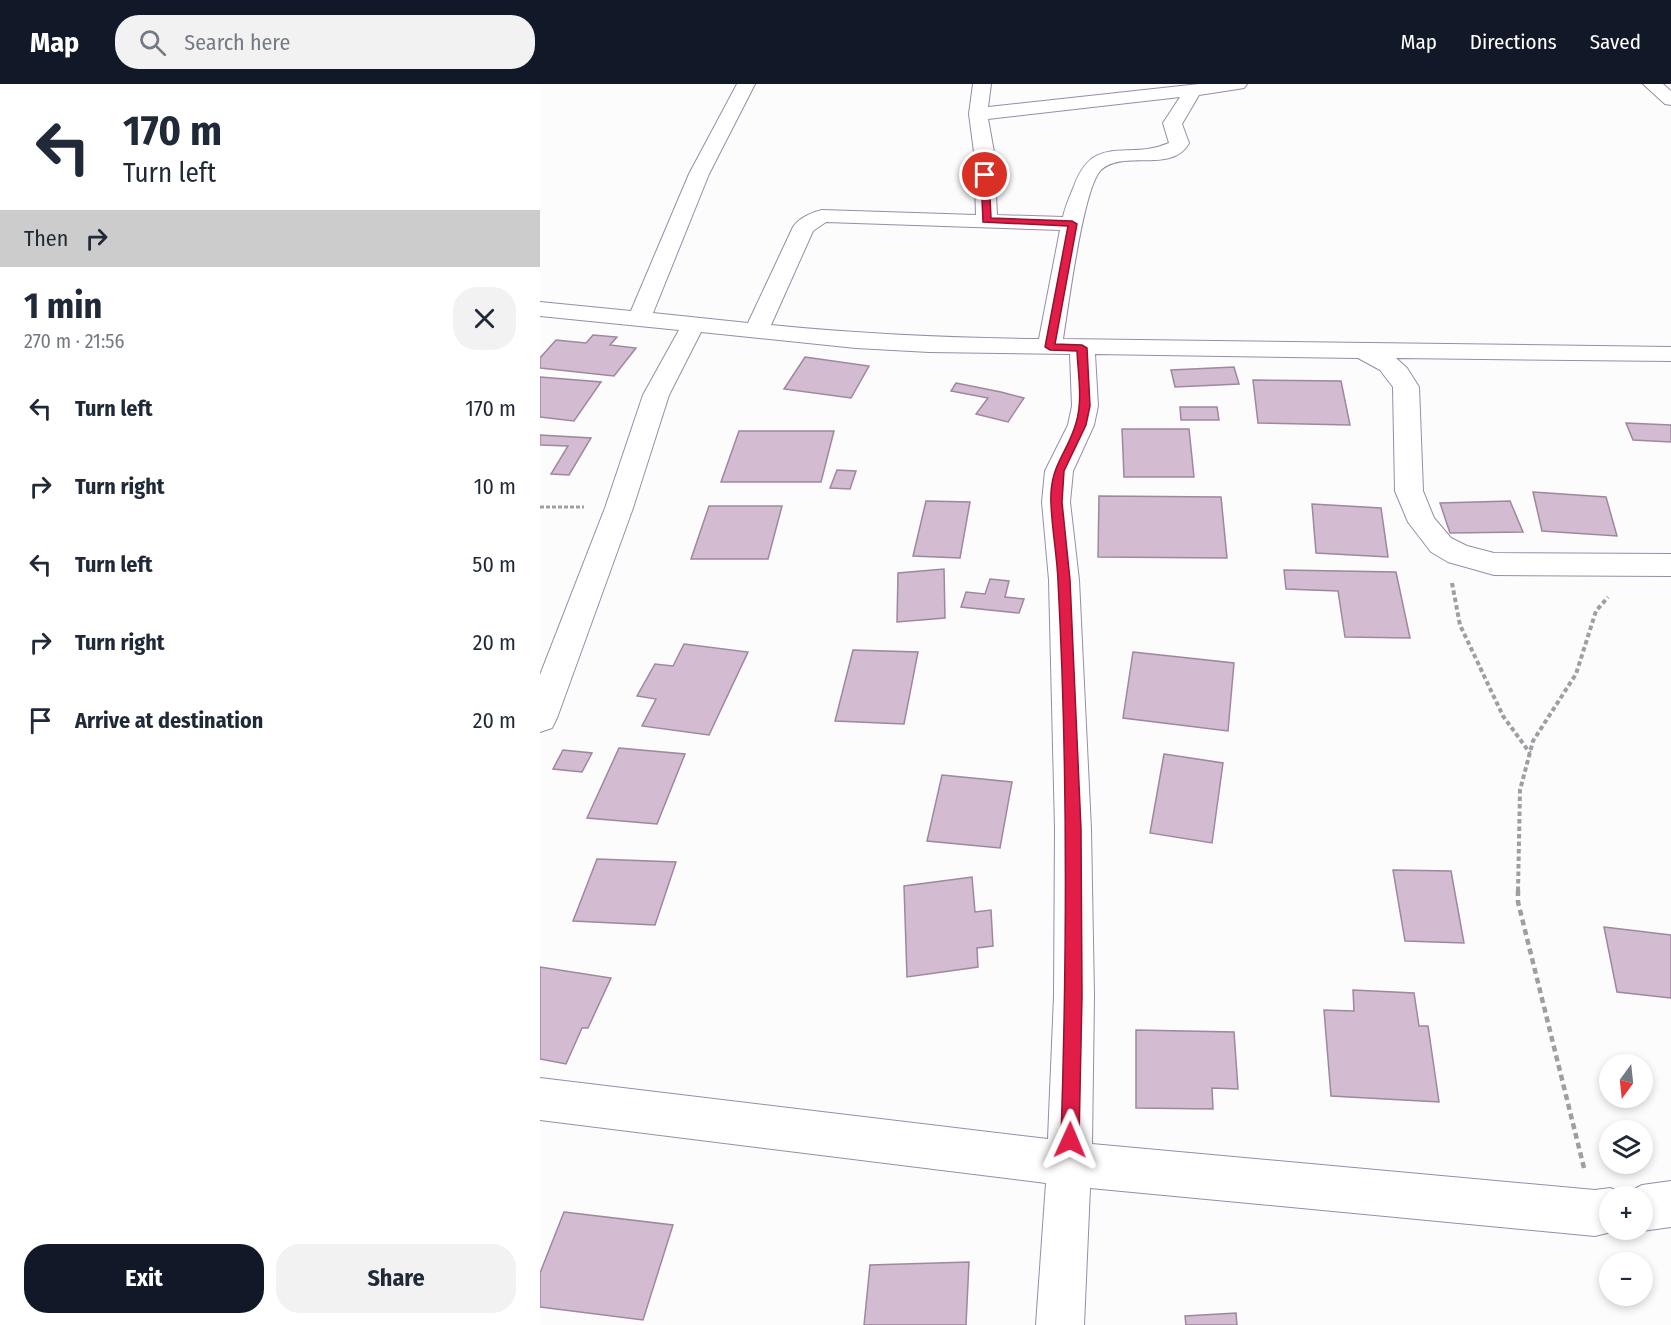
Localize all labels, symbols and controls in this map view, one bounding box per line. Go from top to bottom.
search box [115,15,535,69]
text: Map [30,26,79,59]
icon: search [136,26,169,59]
text: Search here [184,29,290,56]
text: Map [1400,29,1437,55]
text: Directions [1470,29,1557,55]
text: Saved [1590,29,1641,55]
text: 170 m [123,106,222,156]
icon: left [24,108,102,186]
pin [959,149,1010,200]
text: Turn left [123,157,216,189]
icon: arrive [968,158,1001,191]
icon: right [80,222,113,255]
text: Then [24,225,68,252]
text: 1 min [24,284,102,328]
button: close [453,287,516,350]
text: 270 m · 21:56 [24,329,124,353]
icon: left [24,392,57,425]
text: Turn left [75,395,153,422]
text: 170 m [465,395,516,422]
icon: right [24,470,57,503]
text: Turn right [75,473,164,500]
text: 10 m [474,473,516,500]
icon: left [24,548,57,581]
text: Turn left [75,551,153,578]
text: 50 m [472,551,516,578]
icon: right [24,626,57,659]
text: Turn right [75,629,164,656]
text: 20 m [473,629,516,656]
icon: arrive [24,704,57,737]
text: Arrive at destination [75,707,263,734]
text: 20 m [473,707,516,734]
north arrow [1599,1054,1653,1108]
map controls [1599,1054,1653,1306]
position arrow [1038,1108,1102,1172]
button: layers [1599,1120,1653,1174]
button: + [1599,1186,1653,1240]
button: Exit [24,1244,264,1313]
button: Share [276,1244,516,1313]
button: − [1599,1252,1653,1306]

